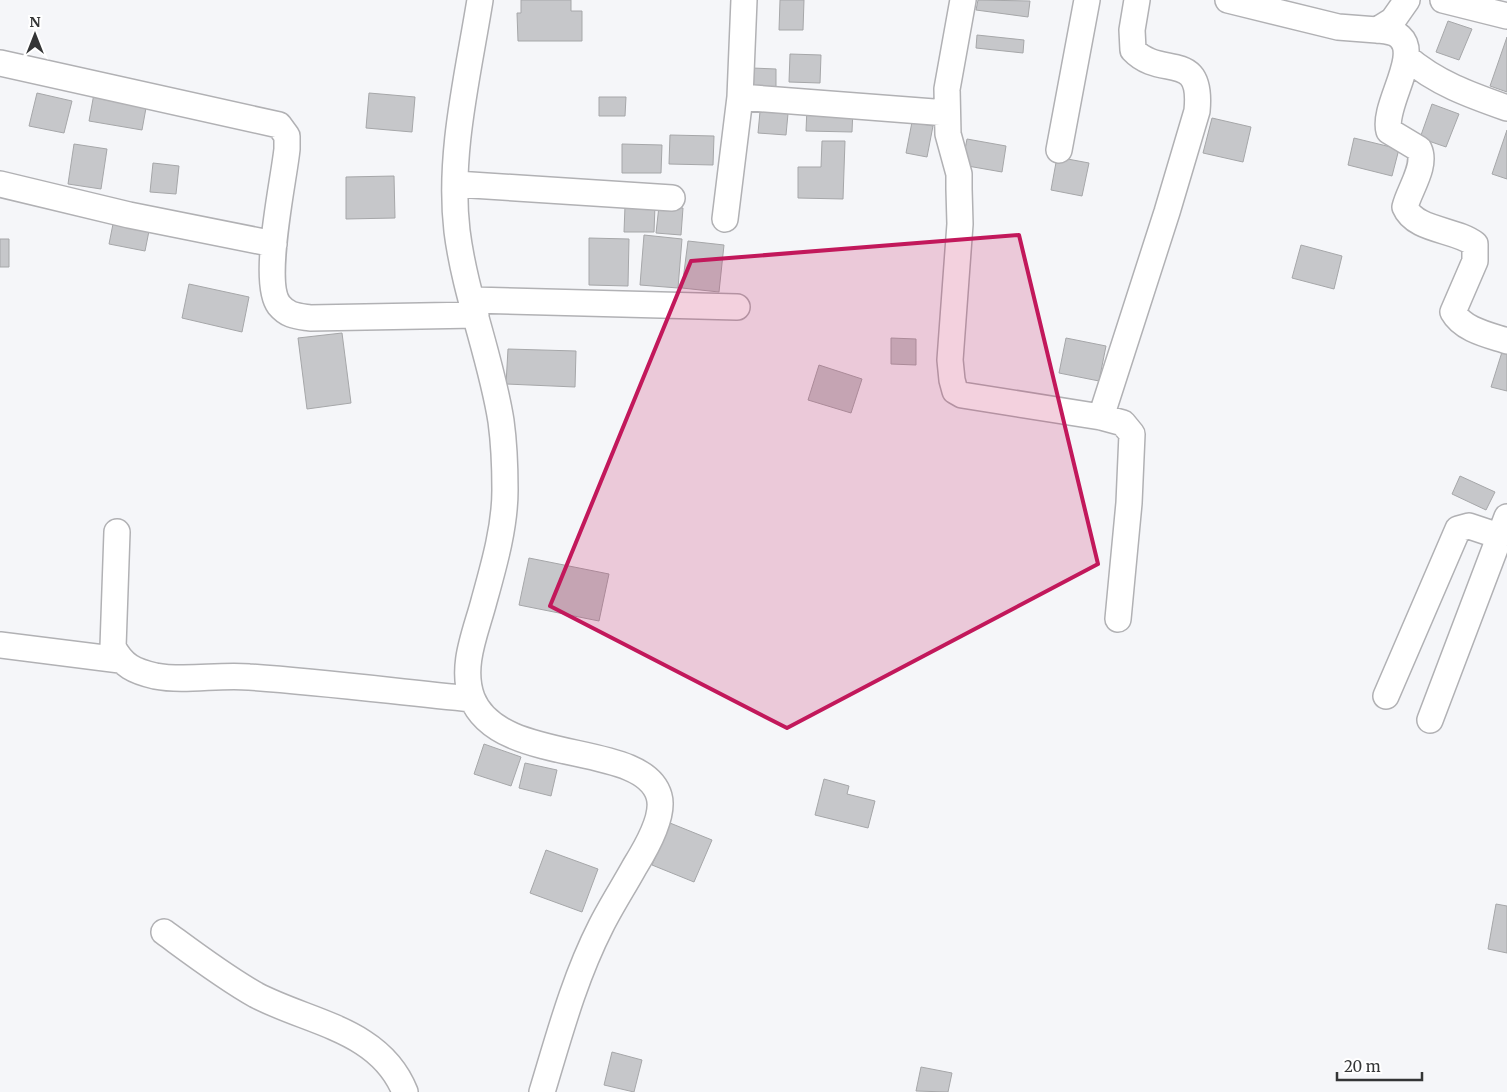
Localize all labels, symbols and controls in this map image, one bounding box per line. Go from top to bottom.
north arrow [10,10,60,60]
text: N [29,13,41,31]
scale bar [1337,1050,1422,1082]
text: 20 m [1344,1057,1381,1076]

